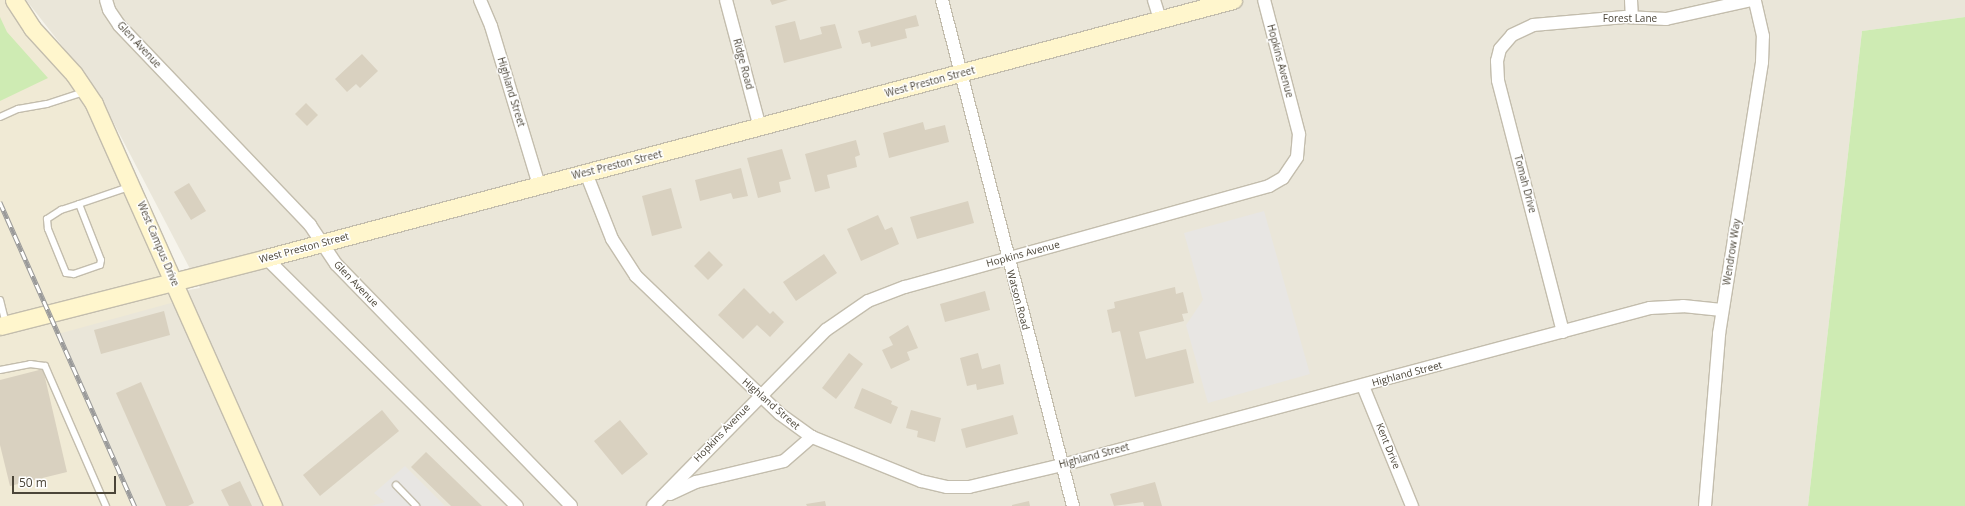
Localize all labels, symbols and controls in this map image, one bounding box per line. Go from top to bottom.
street label: Forest Lane [1603,13,1657,25]
street label: Glen Avenue [115,19,163,71]
street label: Hopkins Avenue [1264,23,1296,99]
street label: Ridge Road [730,37,756,91]
street label: Highland Street [495,56,527,128]
street label: West Preston Street [884,64,976,100]
street label: West Preston Street [571,148,663,182]
street label: Tomah Drive [1511,154,1539,214]
street label: West Campus Drive [135,200,181,288]
street label: Wendrow Way [1721,218,1743,286]
street label: West Preston Street [258,230,350,266]
street label: Hopkins Avenue [985,238,1061,270]
street label: Glen Avenue [331,259,381,309]
street label: Watson Road [1004,269,1032,331]
street label: Highland Street [1371,359,1443,389]
street label: Highland Street [740,376,802,432]
street label: Hopkins Avenue [691,402,753,464]
street label: Kent Drive [1373,421,1403,471]
street label: Highland Street [1058,441,1130,471]
scale bar [14,468,118,494]
text: 50 m [19,474,47,491]

